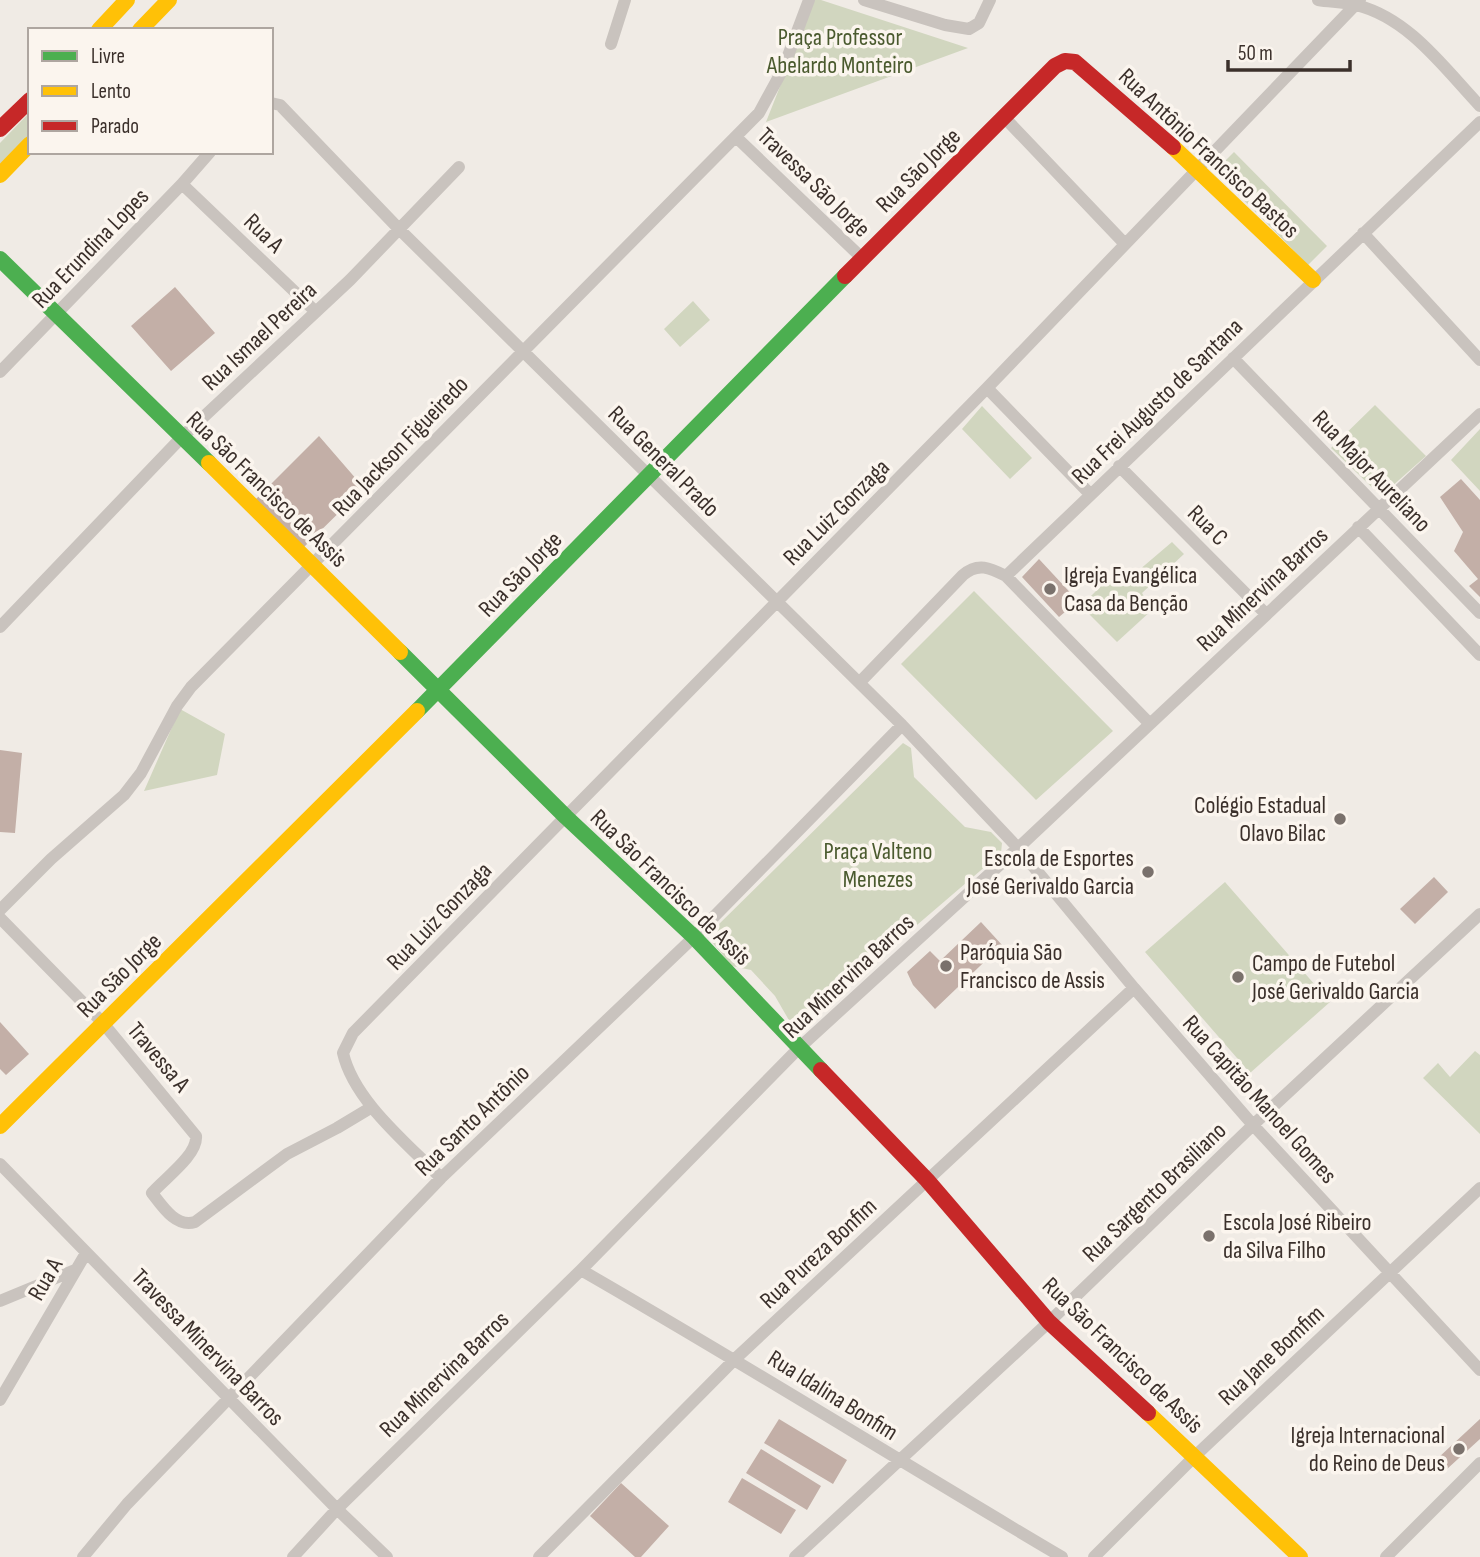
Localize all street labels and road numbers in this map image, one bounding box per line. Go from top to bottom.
street label: Rua Antônio Francisco Bastos [1112,62,1305,245]
street label: Travessa São Jorge [751,121,876,243]
street label: Rua São Jorge [870,122,967,219]
street label: Rua Erundina Lopes [26,182,155,314]
street label: Rua A [238,207,290,260]
street label: Rua Ismael Pereira [196,276,323,397]
street label: Rua Frei Augusto de Santana [1066,312,1249,490]
street label: Rua Jackson Figueiredo [326,370,474,522]
street label: Rua General Prado [602,400,725,523]
street label: Rua Major Aureliano [1306,404,1437,538]
street label: Rua São Francisco de Assis [180,405,353,574]
street label: Rua Luiz Gonzaga [777,453,896,572]
street label: Rua C [1181,499,1234,552]
street label: Rua Minervina Barros [1191,521,1334,658]
street label: Rua São Jorge [473,526,568,623]
street label: Rua São Francisco de Assis [584,803,757,972]
street label: Rua Luiz Gonzaga [381,856,498,976]
street label: Rua Minervina Barros [777,908,920,1045]
street label: Rua São Jorge [71,927,168,1024]
street label: Rua Capitão Manoel Gomes [1176,1009,1343,1190]
street label: Travessa A [121,1016,197,1099]
street label: Rua Santo Antônio [409,1059,536,1182]
street label: Rua Sargento Brasiliano [1076,1116,1232,1268]
street label: Rua Pureza Bonfim [754,1192,883,1315]
street label: Rua A [22,1252,69,1306]
street label: Travessa Minervina Barros [125,1263,290,1432]
street label: Rua São Francisco de Assis [1036,1271,1209,1440]
street label: Rua Jane Bomfim [1212,1299,1330,1412]
street label: Rua Minervina Barros [374,1305,515,1443]
street label: Rua Idalina Bonfim [762,1344,903,1447]

